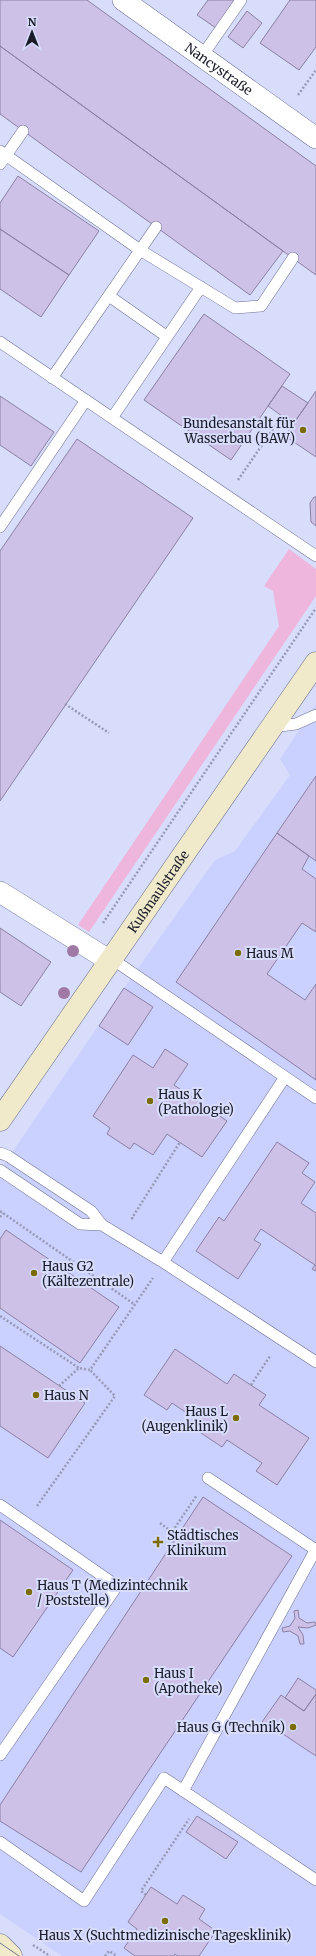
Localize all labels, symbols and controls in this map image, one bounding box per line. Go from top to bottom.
north arrow [12,12,52,52]
text: N [28,15,37,29]
street label: Nancystraße [182,39,256,99]
place label: Bundesanstalt für Wasserbau (BAW) [183,415,295,447]
marker: Bundesanstalt für Wasserbau (BAW) [298,425,308,435]
street label: Kußmaulstraße [124,847,193,936]
place label: Haus M [246,945,294,962]
marker: Haus M [233,948,243,958]
place label: Haus K (Pathologie) [158,1086,234,1118]
marker: Haus K (Pathologie) [145,1096,155,1106]
place label: Haus G2 (Kältezentrale) [42,1258,134,1290]
marker: Haus G2 (Kältezentrale) [29,1268,39,1278]
place label: Haus N [44,1387,89,1404]
marker: Haus N [31,1390,41,1400]
place label: Haus L (Augenklinik) [141,1403,228,1435]
marker: Haus L (Augenklinik) [231,1413,241,1423]
place label: Städtisches Klinikum [167,1527,239,1559]
marker: Städtisches Klinikum [152,1536,164,1548]
place label: Haus T (Medizintechnik / Poststelle) [37,1577,189,1609]
marker: Haus T (Medizintechnik / Poststelle) [24,1587,34,1597]
place label: Haus I (Apotheke) [154,1665,223,1697]
marker: Haus I (Apotheke) [141,1675,151,1685]
place label: Haus G (Technik) [177,1719,285,1736]
marker: Haus G (Technik) [288,1722,298,1732]
marker: Haus X (Suchtmedizinische Tagesklinik) [160,1916,170,1926]
place label: Haus X (Suchtmedizinische Tagesklinik) [39,1927,291,1944]

